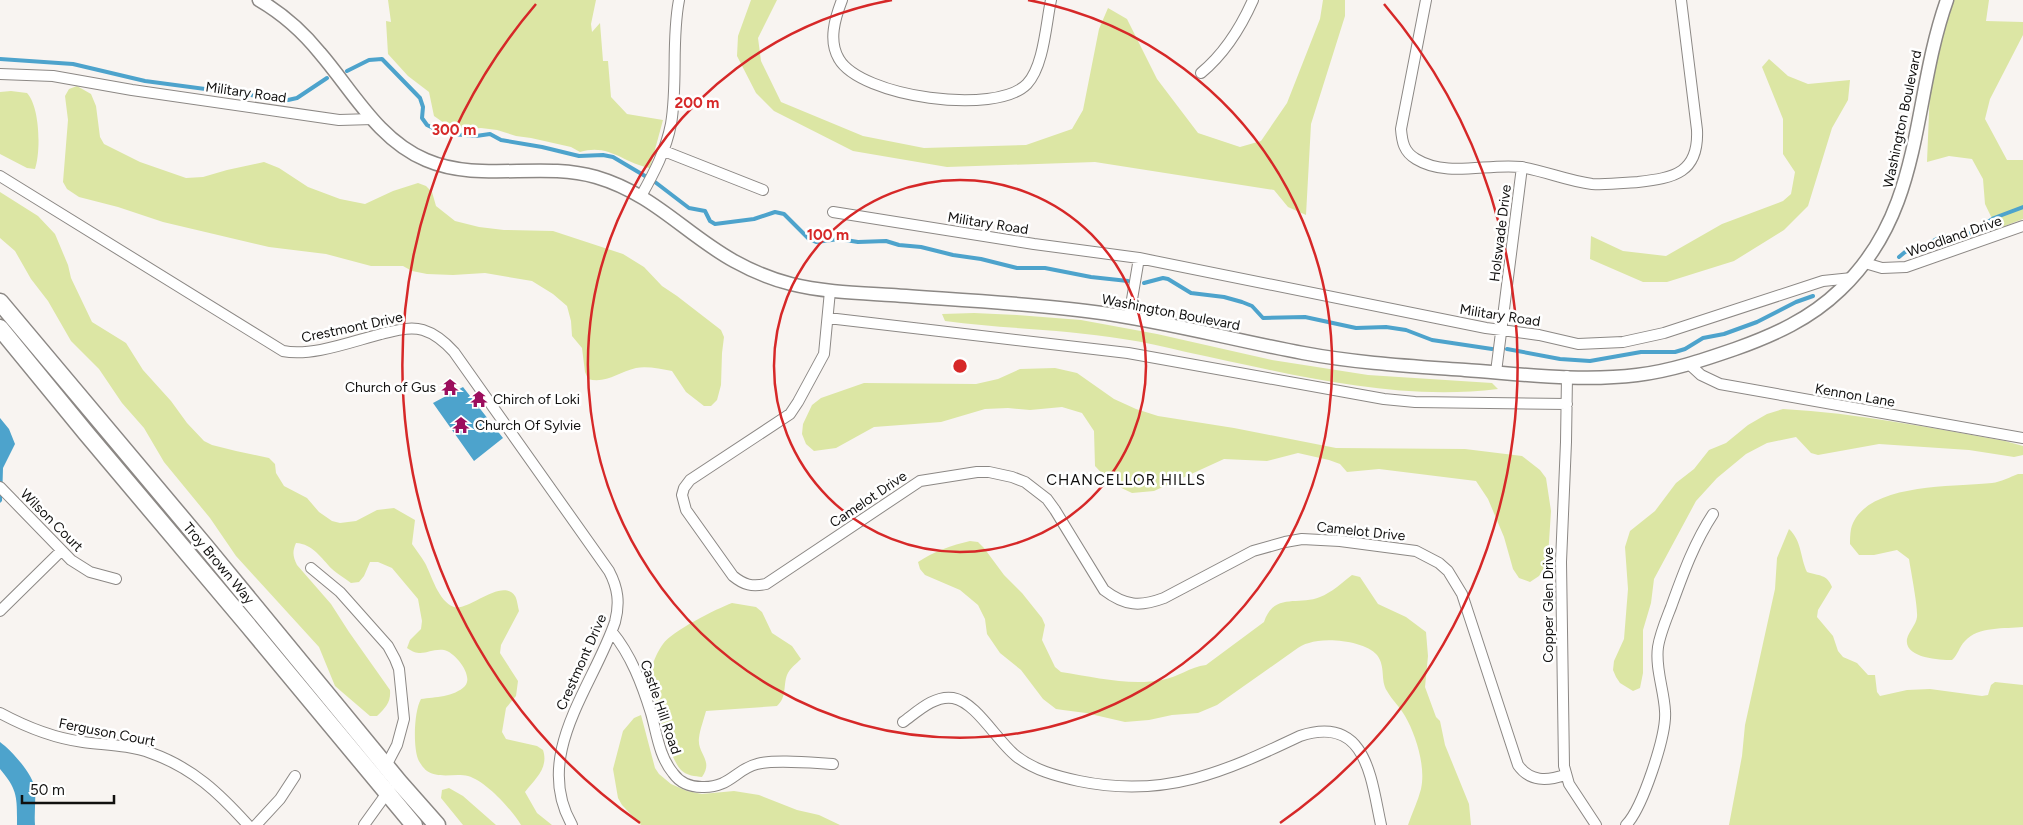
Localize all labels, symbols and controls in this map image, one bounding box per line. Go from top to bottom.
street label: Washington Boulevard [1880,49,1925,190]
street label: Military Road [204,78,288,107]
text: 200 m [675,94,719,112]
text: 300 m [432,121,476,139]
street label: Holswade Drive [1486,183,1515,283]
street label: Military Road [946,209,1030,238]
street label: Woodland Drive [1904,212,2004,261]
text: 100 m [807,226,849,244]
street label: Washington Boulevard [1100,291,1241,334]
street label: Military Road [1458,301,1542,330]
street label: Crestmont Drive [300,308,405,347]
centre of rings [951,357,969,375]
temple icon: Church of Gus [440,377,460,397]
place label: Church of Gus [345,379,436,396]
street label: Kennon Lane [1814,380,1897,411]
temple icon: Chirch of Loki [469,389,489,409]
place label: Chirch of Loki [493,391,580,408]
temple icon: Church Of Sylvie [451,415,471,435]
place label: Church Of Sylvie [475,417,581,434]
street label: Camelot Drive [827,467,910,531]
district label: CHANCELLOR HILLS [1046,471,1206,489]
street label: Wilson Court [17,485,87,555]
street label: Camelot Drive [1316,518,1406,545]
street label: Troy Brown Way [180,519,258,608]
street label: Copper Glen Drive [1540,547,1557,663]
street label: Crestmont Drive [553,611,610,713]
street label: Castle Hill Road [636,658,685,757]
street label: Ferguson Court [57,715,157,750]
scale bar [22,772,115,804]
text: 50 m [30,781,65,799]

